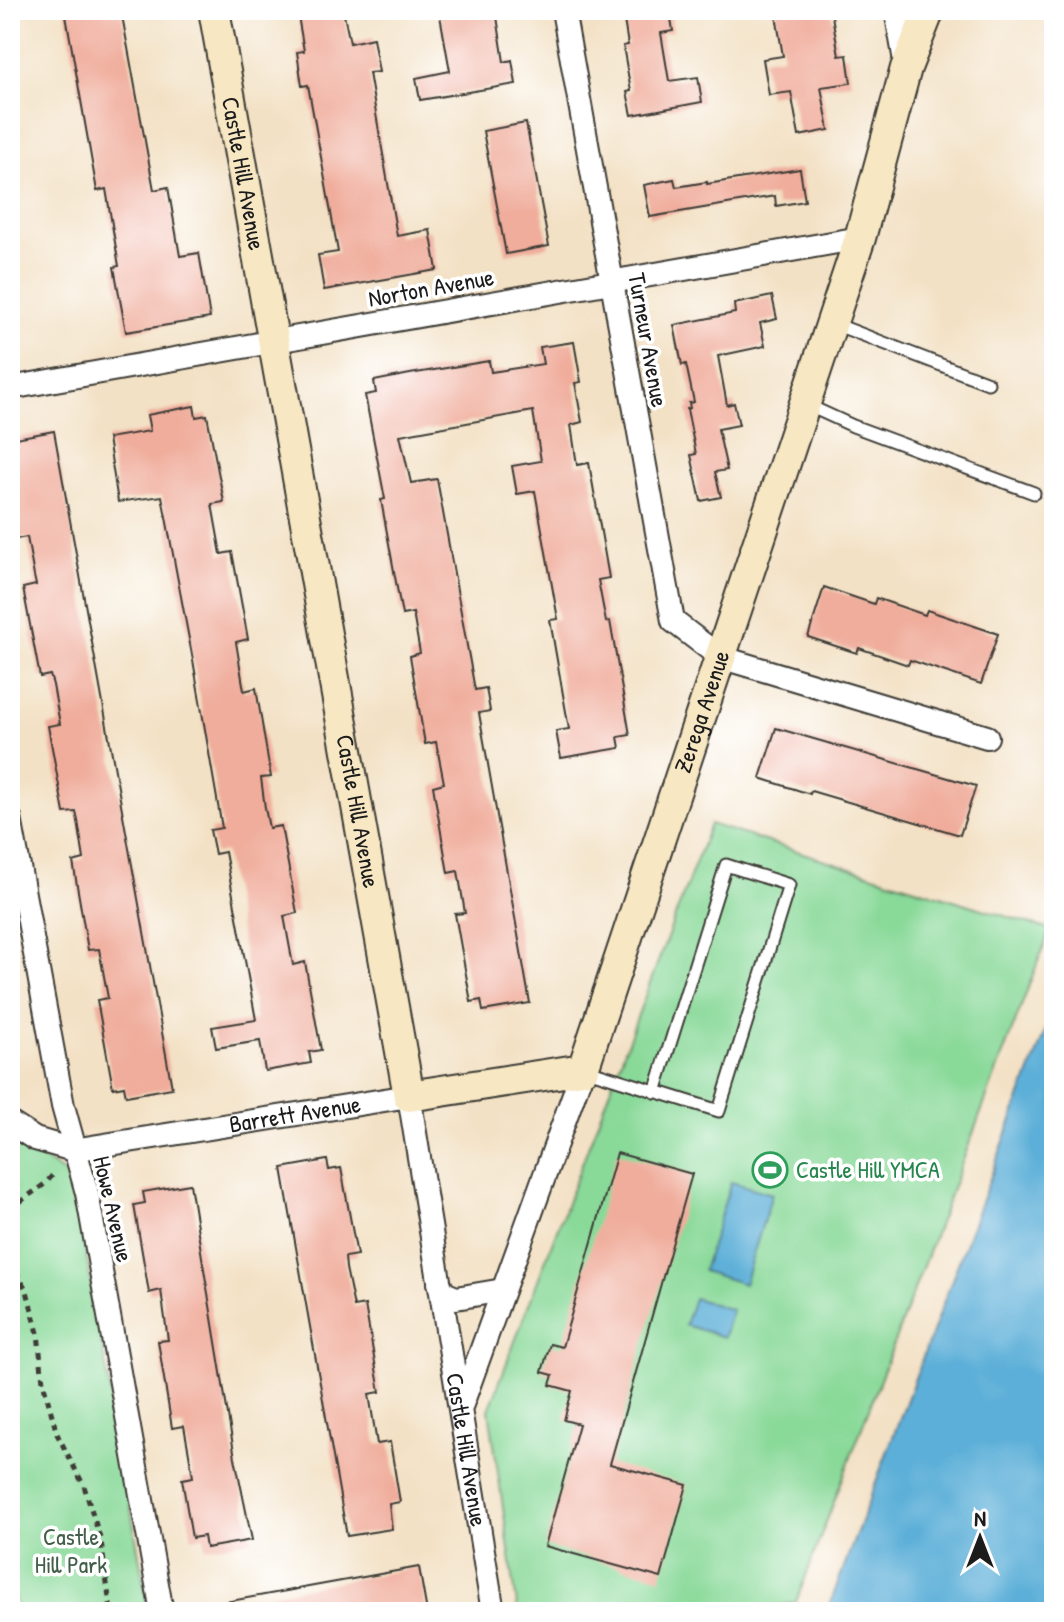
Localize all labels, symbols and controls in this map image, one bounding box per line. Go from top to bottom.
street label: Castle Hill Avenue [215,94,274,253]
street label: Norton Avenue [366,260,497,314]
street label: Turneur Avenue [621,270,677,410]
street label: Zerega Avenue [666,646,737,777]
street label: Castle Hill Avenue [329,732,388,891]
street label: Barrett Avenue [227,1087,363,1140]
sports icon: Castle Hill YMCA [751,1151,789,1189]
street label: Howe Avenue [86,1153,142,1265]
place label: Castle Hill YMCA [796,1153,940,1185]
street label: Castle Hill Avenue [439,1371,496,1529]
north arrow [940,1498,1020,1578]
text: N [974,1503,986,1533]
park label: Castle Hill Park [35,1520,107,1580]

